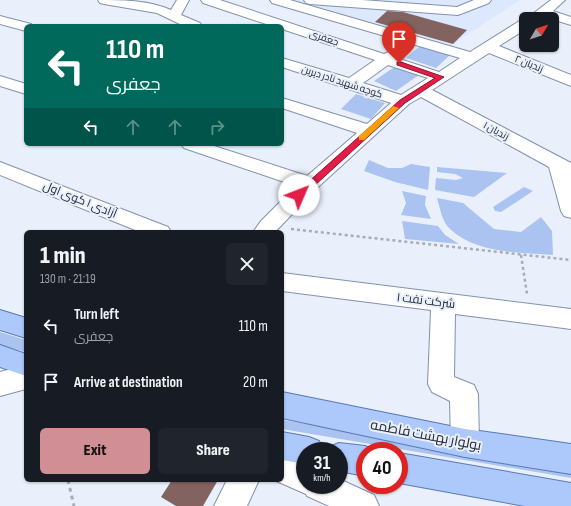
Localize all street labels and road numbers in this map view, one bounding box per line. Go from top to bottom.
street label: جعفری [308,27,340,49]
street label: زندیان ۲ [513,53,545,75]
street label: کوچه شهید نادر دیرین [300,63,384,101]
street label: زندیان ۱ [481,119,511,143]
street label: آزادی ۱ کوی اول [41,178,120,222]
street label: شرکت نفت ۱ [396,290,456,312]
street label: بولوار بهشت فاطمه [369,416,483,454]

